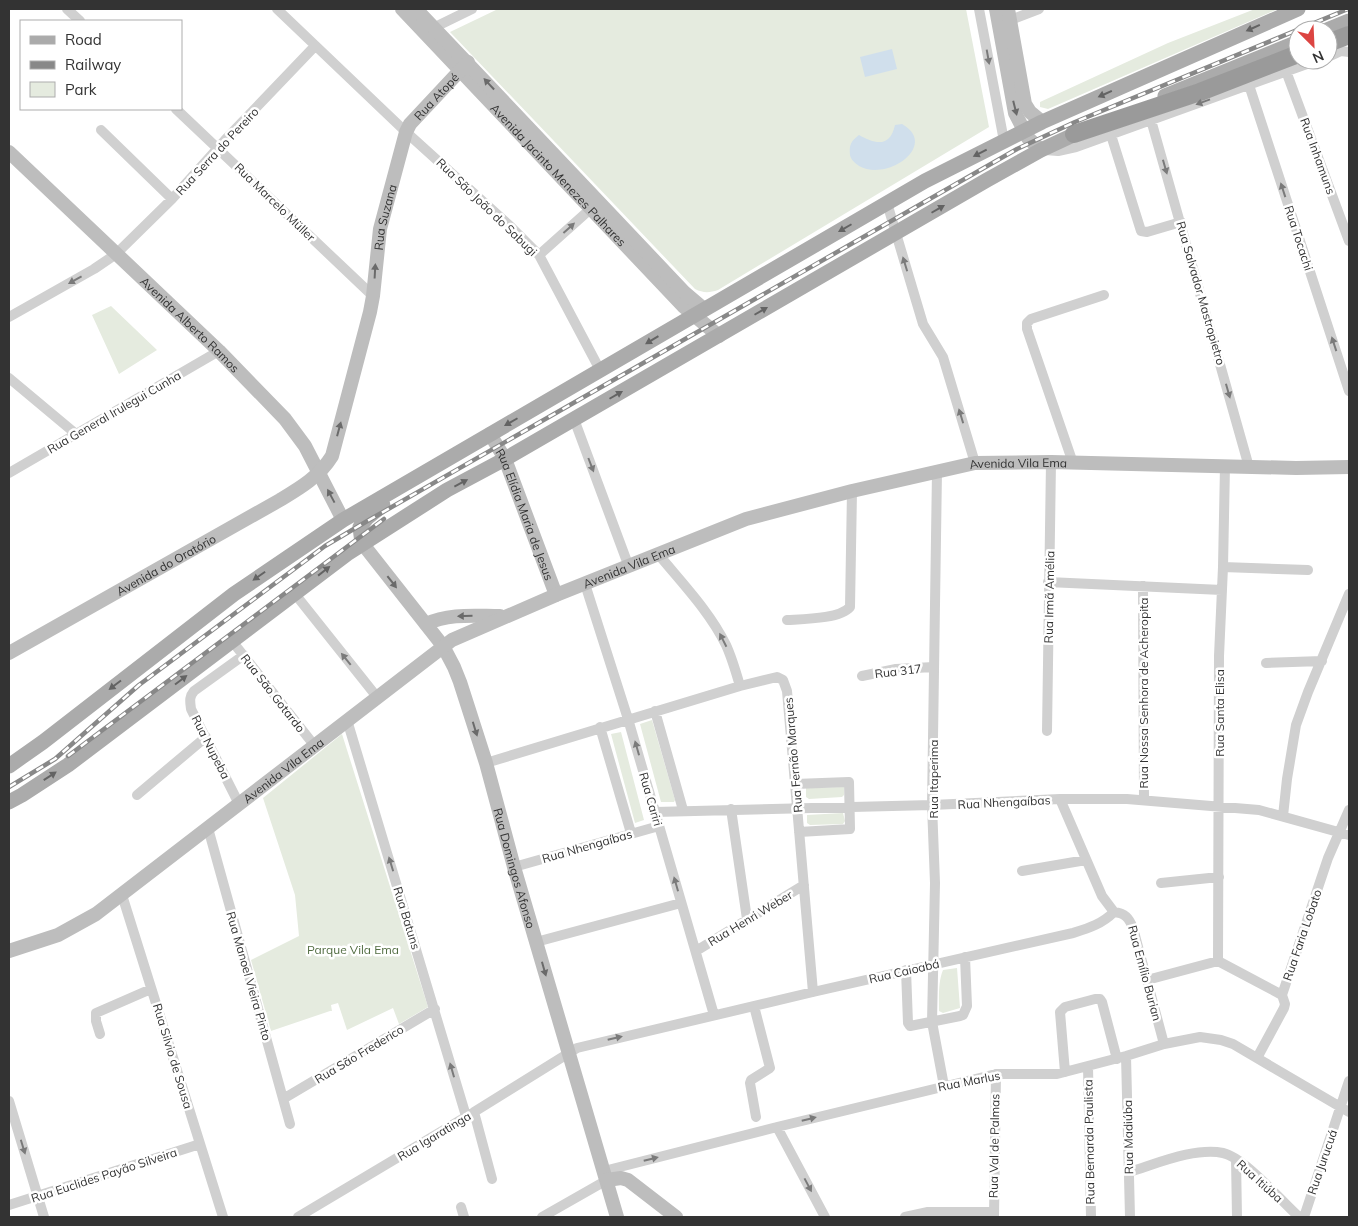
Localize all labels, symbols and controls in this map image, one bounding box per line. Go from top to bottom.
legend [20,20,182,110]
north arrow [1288,20,1338,70]
one-way arrow [1246,25,1260,33]
text: Road [65,30,102,49]
text: N [1310,47,1327,67]
one-way arrow [985,49,993,65]
text: Railway [65,55,121,74]
street label: Rua Atopé [410,70,462,123]
one-way arrow [483,79,495,91]
text: Park [65,80,97,99]
one-way arrow [1098,91,1112,99]
one-way arrow [1195,98,1210,106]
street label: Avenida Jacinto Menezes Palhares [488,100,630,249]
one-way arrow [1011,101,1019,116]
street label: Rua Serra do Pereiro [172,104,262,198]
street label: Rua Inhamuns [1297,116,1339,196]
one-way arrow [973,149,987,157]
street label: Rua São João do Sabugi [433,155,541,259]
street label: Rua Marcelo Müller [232,160,319,245]
one-way arrow [1161,160,1169,175]
street label: Rua Suzana [370,182,399,251]
one-way arrow [1279,182,1287,197]
one-way arrow [931,204,944,213]
street label: Rua Tocachi [1281,204,1317,273]
street label: Rua Salvador Mastropietro [1173,219,1229,367]
one-way arrow [562,223,575,234]
one-way arrow [839,223,852,232]
one-way arrow [901,257,908,272]
one-way arrow [372,263,380,279]
street label: Avenida Alberto Ramos [137,273,243,375]
one-way arrow [68,276,82,284]
one-way arrow [754,307,767,316]
one-way arrow [645,335,658,344]
one-way arrow [1330,337,1337,352]
street label: Rua General Irulegui Cunha [44,367,184,457]
one-way arrow [1224,383,1232,398]
one-way arrow [609,391,624,399]
one-way arrow [956,409,964,424]
one-way arrow [505,417,518,426]
one-way arrow [335,422,343,437]
street label: Rua Elídia Maria de Jesus [493,446,557,582]
street label: Avenida Vila Ema [968,454,1067,472]
one-way arrow [587,458,595,473]
one-way arrow [453,479,468,487]
one-way arrow [327,489,335,504]
street label: Avenida do Oratório [113,530,218,599]
street label: Avenida Vila Ema [581,541,677,591]
street label: Rua Irmã Amélia [1041,551,1057,643]
one-way arrow [317,565,330,576]
one-way arrow [252,571,266,581]
one-way arrow [387,575,398,588]
street label: Rua Nossa Senhora de Acheropita [1136,598,1151,788]
one-way arrow [457,612,473,620]
one-way arrow [719,633,727,647]
street label: Rua São Gotardo [238,651,308,735]
one-way arrow [341,652,352,665]
street label: Rua 317 [874,661,922,681]
street label: Rua Santa Elisa [1212,669,1227,757]
one-way arrow [174,674,187,685]
one-way arrow [109,679,122,690]
street label: Rua Fernão Marques [780,697,806,813]
street label: Rua Nupeba [189,713,233,781]
one-way arrow [472,721,479,736]
street label: Avenida Vila Ema [240,734,326,806]
one-way arrow [632,740,640,755]
street label: Rua Itaperima [926,740,941,818]
street label: Rua Cariri [636,770,666,828]
one-way arrow [44,771,57,781]
street label: Rua Nhengaíbas [957,792,1051,812]
street label: Rua Domingos Afonso [491,806,539,930]
street label: Rua Nhengaíbas [540,826,634,866]
one-way arrow [386,856,394,871]
one-way arrow [672,877,680,892]
street label: Rua Batuns [390,885,424,951]
street label: Rua Henri Weber [705,887,796,949]
street label: Rua Faria Lobato [1279,887,1325,983]
street label: Rua Manoel Vieira Pinto [223,910,275,1042]
street label: Rua Emílio Burian [1125,924,1165,1022]
park label: Parque Vila Ema [307,942,399,957]
street label: Rua Caioabá [867,956,941,986]
one-way arrow [541,962,549,977]
street label: Rua Silvio de Sousa [150,1002,196,1110]
street label: Rua São Frederico [312,1021,406,1087]
one-way arrow [608,1034,623,1042]
one-way arrow [448,1062,456,1077]
street label: Rua Marlus [937,1068,1001,1094]
street label: Rua Bernarda Paulista [1080,1079,1098,1205]
street label: Rua Val de Palmas [986,1094,1002,1198]
street label: Rua Madiúba [1120,1100,1136,1174]
street label: Rua Igaratinga [395,1108,473,1164]
one-way arrow [801,1115,816,1123]
street label: Rua Jurucuá [1304,1128,1340,1196]
one-way arrow [20,1140,27,1155]
street label: Rua Euclides Payão Silveira [29,1144,179,1206]
one-way arrow [644,1155,659,1163]
street label: Rua Itiúba [1234,1156,1286,1206]
one-way arrow [804,1178,812,1192]

